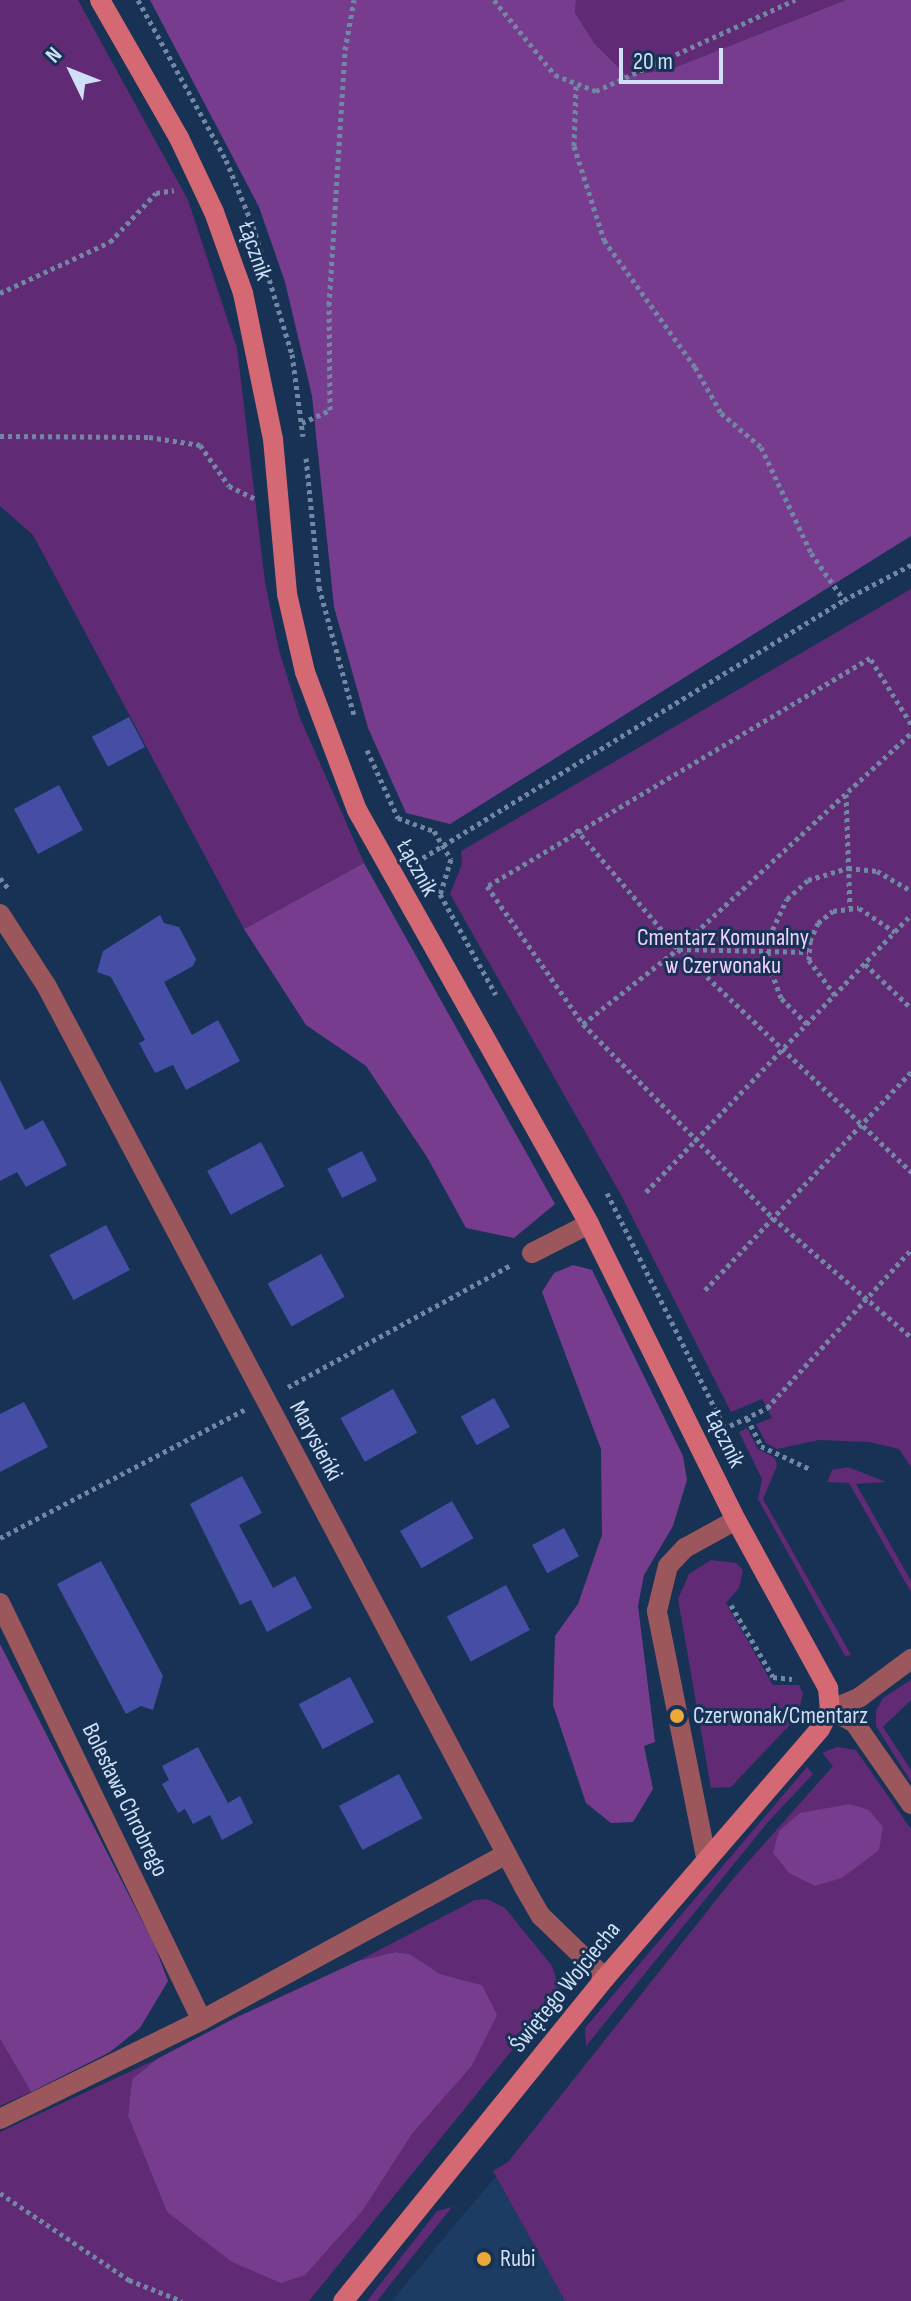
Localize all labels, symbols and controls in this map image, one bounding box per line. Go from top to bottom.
north arrow [32,32,112,112]
scale bar [623,32,727,82]
text: N [40,42,68,69]
text: 20 m [633,47,673,76]
street label: Łącznik [232,218,278,284]
street label: Łącznik [390,835,444,901]
park label: Cmentarz Komunalny w Czerwonaku [637,924,809,980]
street label: Marysieńki [283,1396,349,1486]
street label: Łącznik [699,1406,751,1472]
place label: Czerwonak/Cmentarz [693,1702,868,1730]
marker: Czerwonak/Cmentarz [668,1707,686,1725]
street label: Bolesława Chrobrego [75,1719,175,1881]
street label: Świętego Wojciecha [503,1916,627,2058]
place label: Rubi [500,2245,536,2273]
marker: Rubi [475,2250,493,2268]

